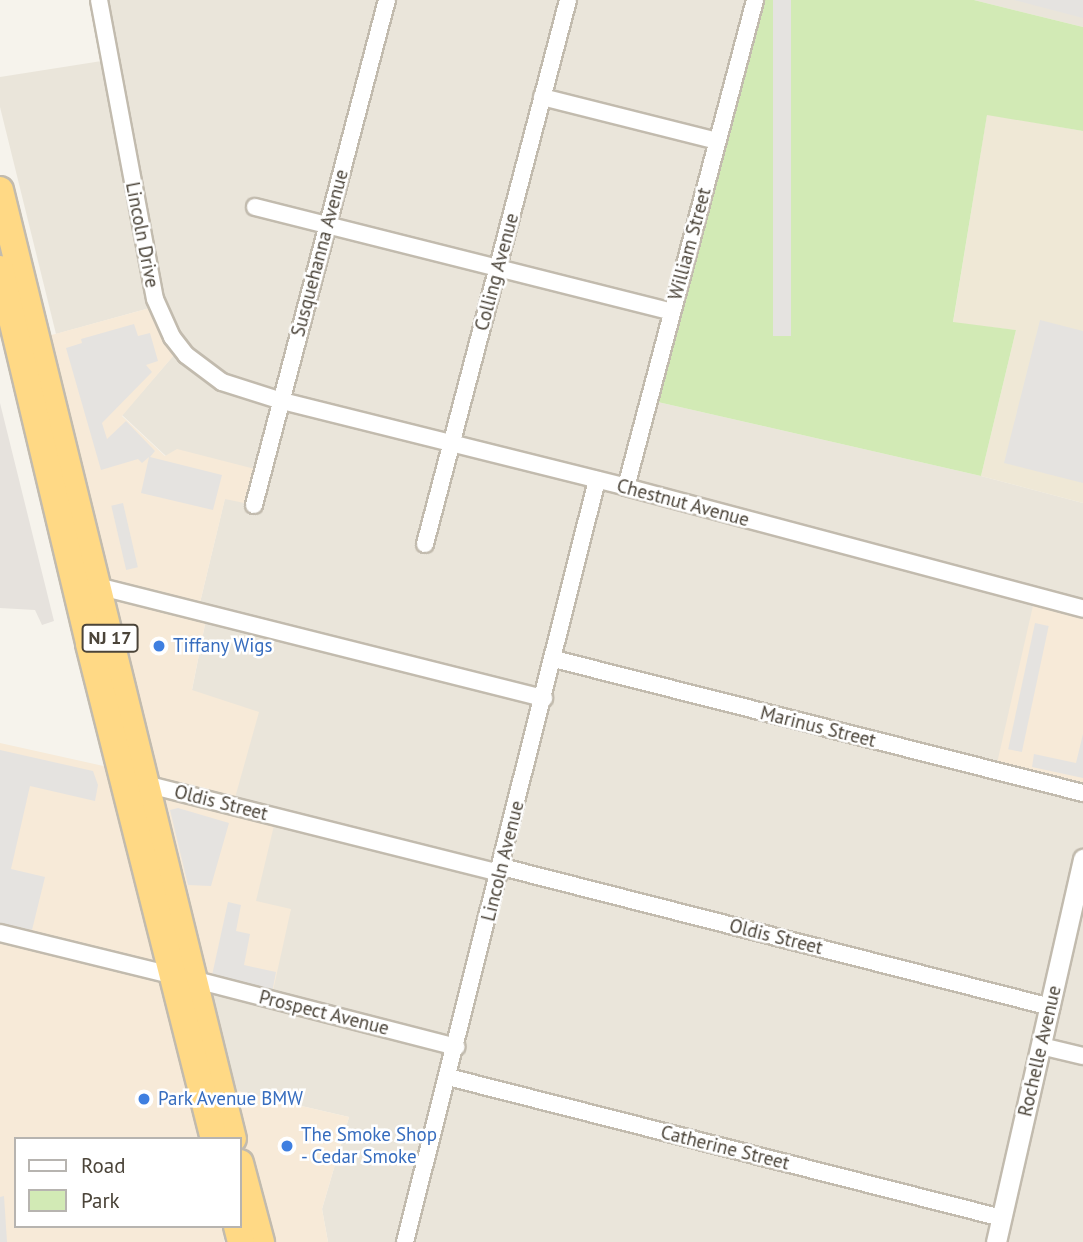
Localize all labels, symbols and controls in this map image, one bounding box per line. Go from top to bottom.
street label: Susquehanna Avenue [287,167,353,339]
street label: Lincoln Drive [121,180,163,290]
street label: William Street [664,185,716,303]
street label: Colling Avenue [470,210,524,334]
street label: Chestnut Avenue [614,474,752,532]
road number: NJ 17 [80,624,140,652]
place label: Tiffany Wigs [173,635,274,657]
marker: Tiffany Wigs [151,638,167,654]
street label: Marinus Street [758,702,878,752]
street label: Oldis Street [172,780,270,826]
street label: Lincoln Avenue [477,798,529,924]
street label: Oldis Street [727,914,825,960]
street label: Rochelle Avenue [1014,983,1066,1119]
street label: Prospect Avenue [256,986,392,1040]
place label: Park Avenue BMW [158,1088,304,1110]
marker: Park Avenue BMW [136,1091,152,1107]
street label: Catherine Street [658,1121,792,1175]
place label: The Smoke Shop - Cedar Smoke [301,1124,437,1168]
legend [14,1137,242,1228]
marker: The Smoke Shop - Cedar Smoke [279,1138,295,1154]
text: Road [81,1152,125,1179]
text: Park [81,1187,120,1214]

